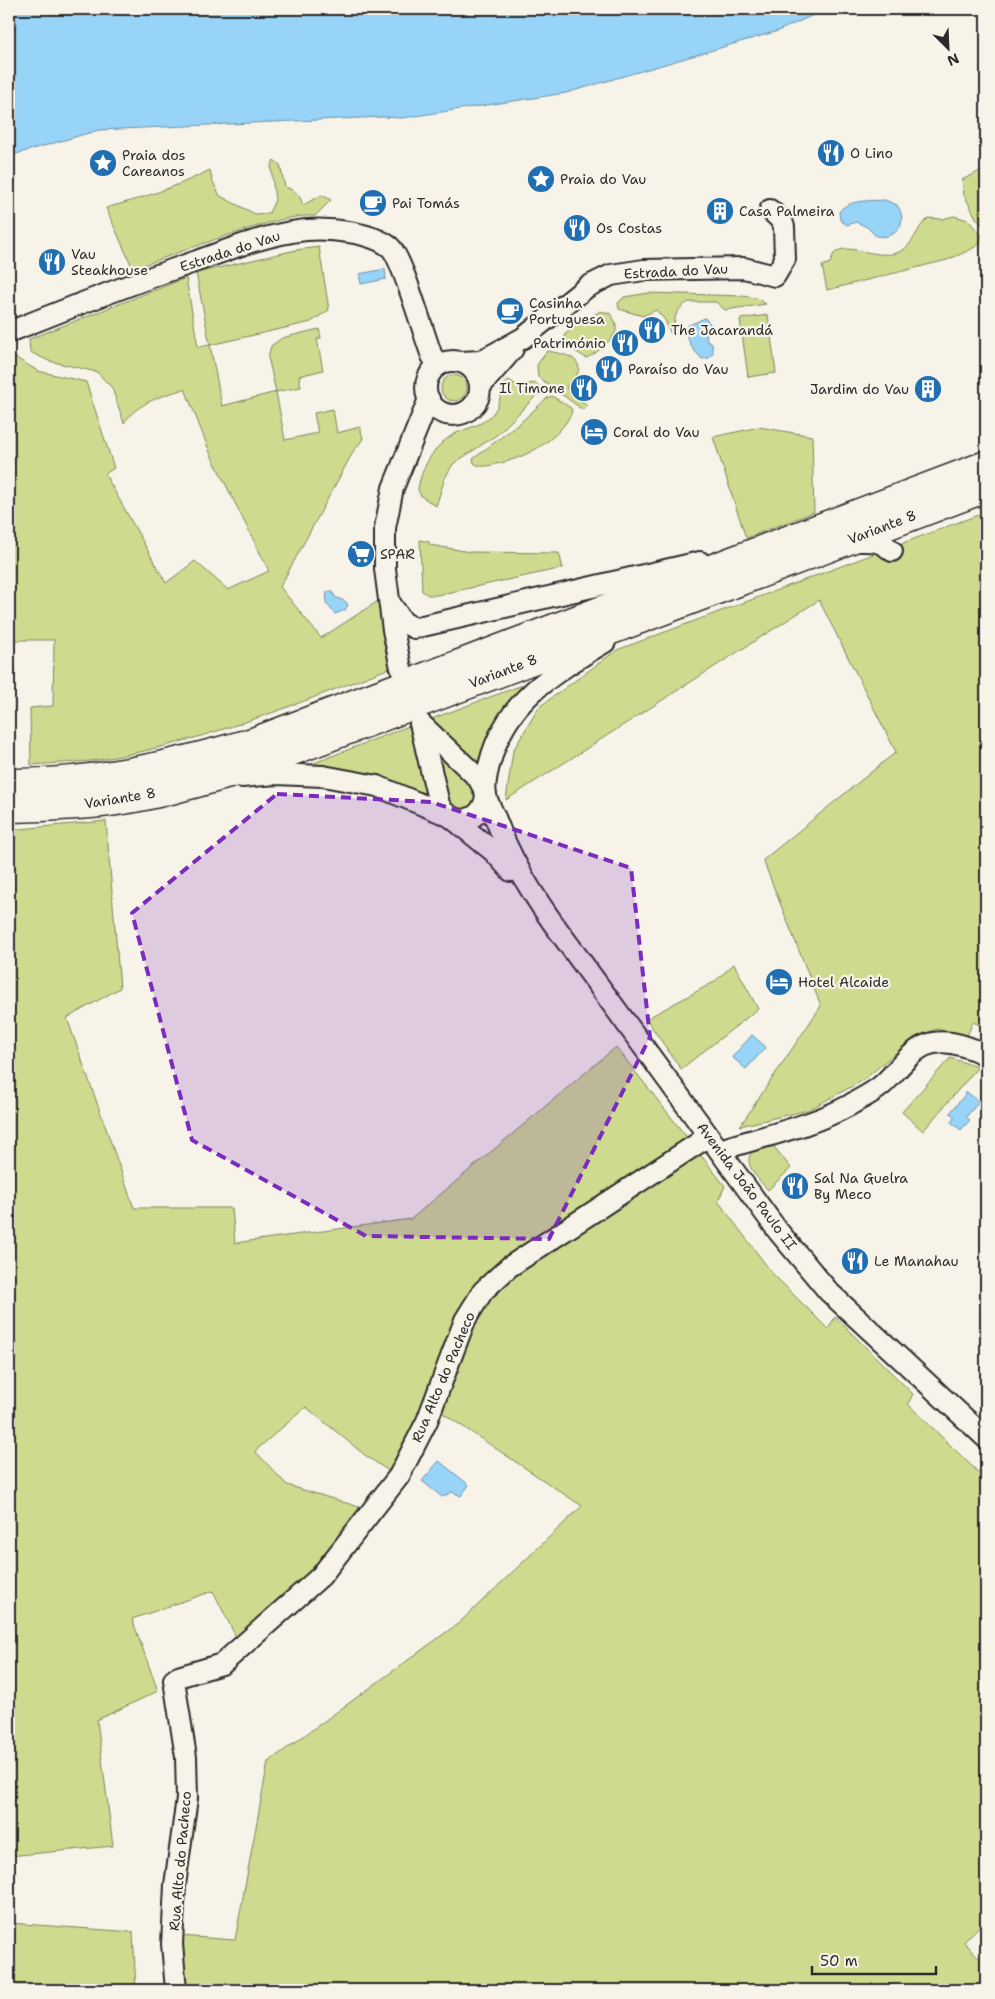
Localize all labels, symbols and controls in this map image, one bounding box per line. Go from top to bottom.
north arrow [922,22,972,72]
text: N [945,49,962,70]
restaurant icon: O Lino [816,138,846,168]
place label: O Lino [850,144,893,162]
place label: Praia dos Careanos [122,146,185,180]
place icon: Praia dos Careanos [88,148,118,178]
place icon: Praia do Vau [526,164,556,194]
place label: Praia do Vau [560,170,646,188]
cafe icon: Pai Tomás [358,188,388,218]
place label: Pai Tomás [392,194,460,212]
building icon: Casa Palmeira [705,196,735,226]
place label: Casa Palmeira [739,202,835,220]
restaurant icon: Os Costas [562,213,592,243]
place label: Os Costas [596,219,662,237]
street label: Estrada do Vau [178,226,282,276]
place label: Vau Steakhouse [71,245,148,279]
restaurant icon: Vau Steakhouse [37,247,67,277]
street label: Estrada do Vau [623,259,729,283]
place label: Casinha Portuguesa [529,294,605,328]
cafe icon: Casinha Portuguesa [495,296,525,326]
restaurant icon: The Jacarandá [637,315,667,345]
place label: The Jacarandá [671,321,773,339]
restaurant icon: Património [610,328,640,358]
place label: Património [533,334,606,352]
restaurant icon: Paraíso do Vau [594,354,624,384]
place label: Paraíso do Vau [628,360,729,378]
restaurant icon: Il Timone [569,373,599,403]
building icon: Jardim do Vau [913,374,943,404]
place label: Il Timone [499,379,565,397]
place label: Jardim do Vau [810,380,909,398]
hotel icon: Coral do Vau [579,417,609,447]
place label: Coral do Vau [613,423,700,441]
street label: Variante 8 [845,506,919,548]
supermarket icon: SPAR [346,539,376,569]
place label: SPAR [380,545,415,563]
street label: Variante 8 [466,650,540,692]
street label: Variante 8 [83,783,157,813]
hotel icon: Hotel Alcaide [764,967,794,997]
place label: Hotel Alcaide [798,973,889,991]
street label: Avenida João Paulo II [693,1119,801,1254]
place label: Sal Na Guelra By Meco [814,1169,908,1203]
restaurant icon: Sal Na Guelra By Meco [780,1171,810,1201]
restaurant icon: Le Manahau [840,1246,870,1276]
place label: Le Manahau [874,1252,959,1270]
street label: Rua Alto do Pacheco [407,1309,479,1445]
street label: Rua Alto do Pacheco [165,1790,195,1932]
scale bar [812,1944,936,1976]
text: 50 m [820,1951,858,1971]

